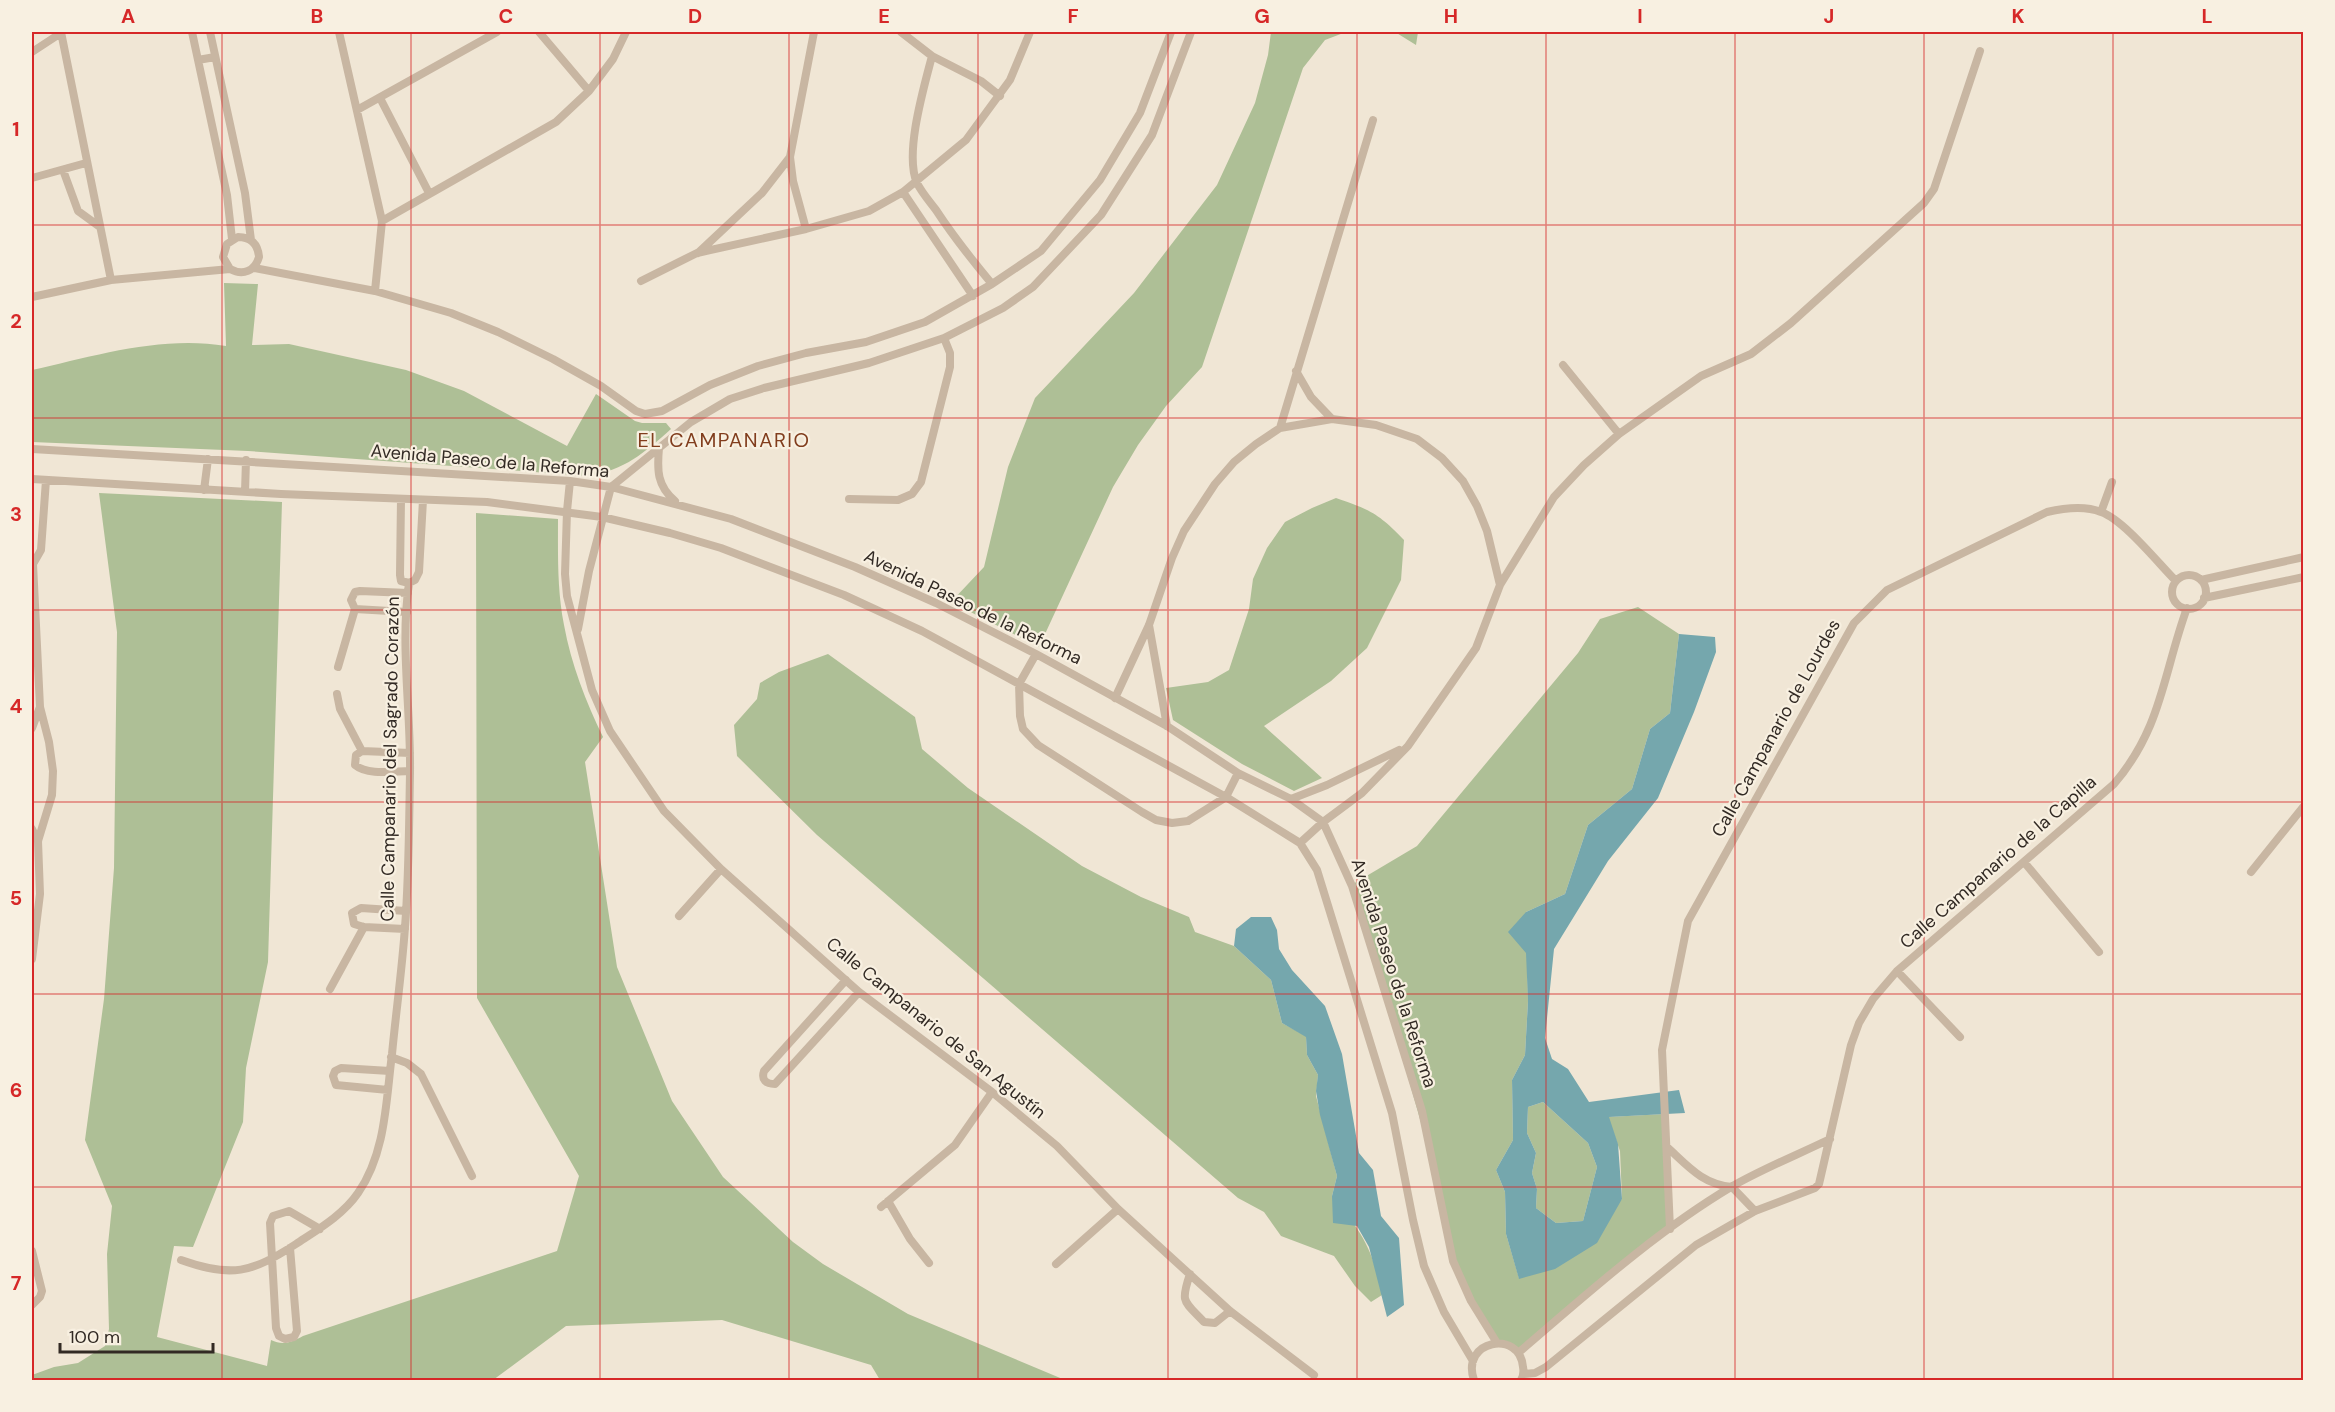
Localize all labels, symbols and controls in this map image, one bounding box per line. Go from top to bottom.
text: A [121,3,135,29]
text: B [311,3,323,29]
text: C [499,3,513,29]
text: D [688,3,702,29]
text: E [878,3,890,29]
text: F [1067,3,1079,29]
text: G [1254,3,1270,29]
text: H [1444,3,1458,29]
text: I [1637,3,1643,29]
text: J [1824,3,1834,29]
text: K [2011,3,2025,29]
text: L [2201,3,2213,29]
text: 1 [12,116,20,142]
text: 2 [10,308,22,334]
district label: EL CAMPANARIO [637,427,811,453]
street label: Avenida Paseo de la Reforma [370,439,610,483]
text: 3 [10,501,22,527]
street label: Avenida Paseo de la Reforma [860,544,1086,670]
street label: Calle Campanario del Sagrado Corazón [375,596,405,922]
street label: Calle Campanario de Lourdes [1706,615,1846,841]
text: 4 [10,693,23,719]
street label: Calle Campanario de la Capilla [1895,770,2101,954]
street label: Avenida Paseo de la Reforma [1346,855,1442,1091]
text: 5 [10,885,22,911]
street label: Calle Campanario de San Agustín [821,932,1051,1124]
text: 6 [10,1077,22,1103]
text: 7 [11,1270,22,1296]
scale bar [60,1316,213,1354]
text: 100 m [69,1325,120,1349]

